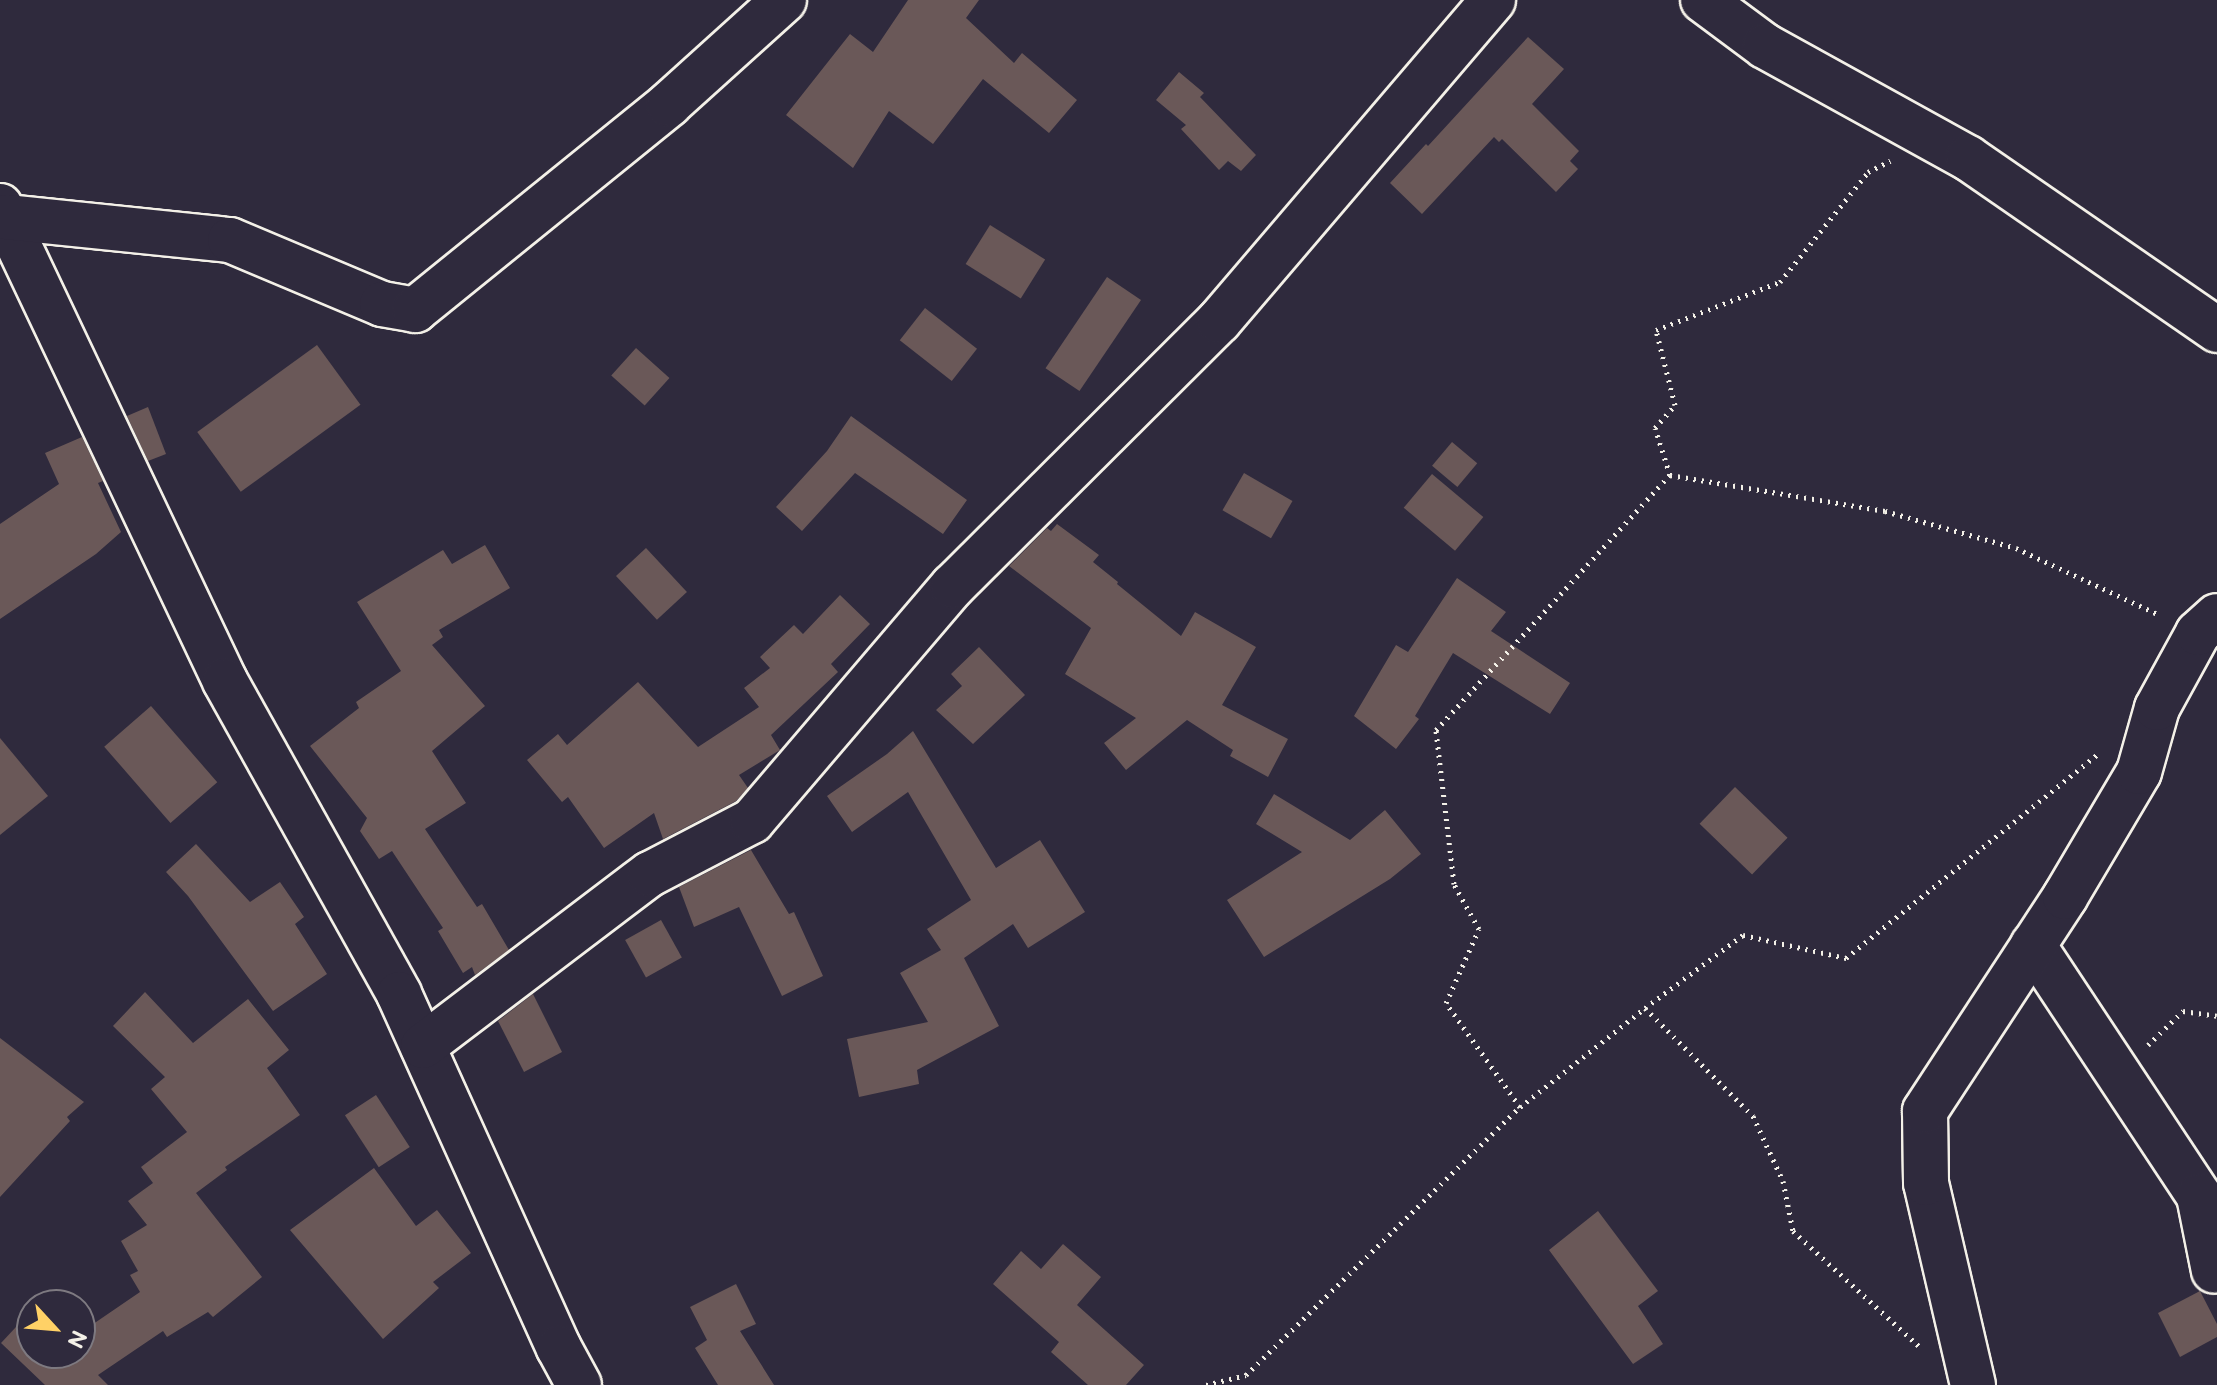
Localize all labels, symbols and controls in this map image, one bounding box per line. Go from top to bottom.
north arrow [16,1289,96,1369]
text: N [60,1326,92,1352]

